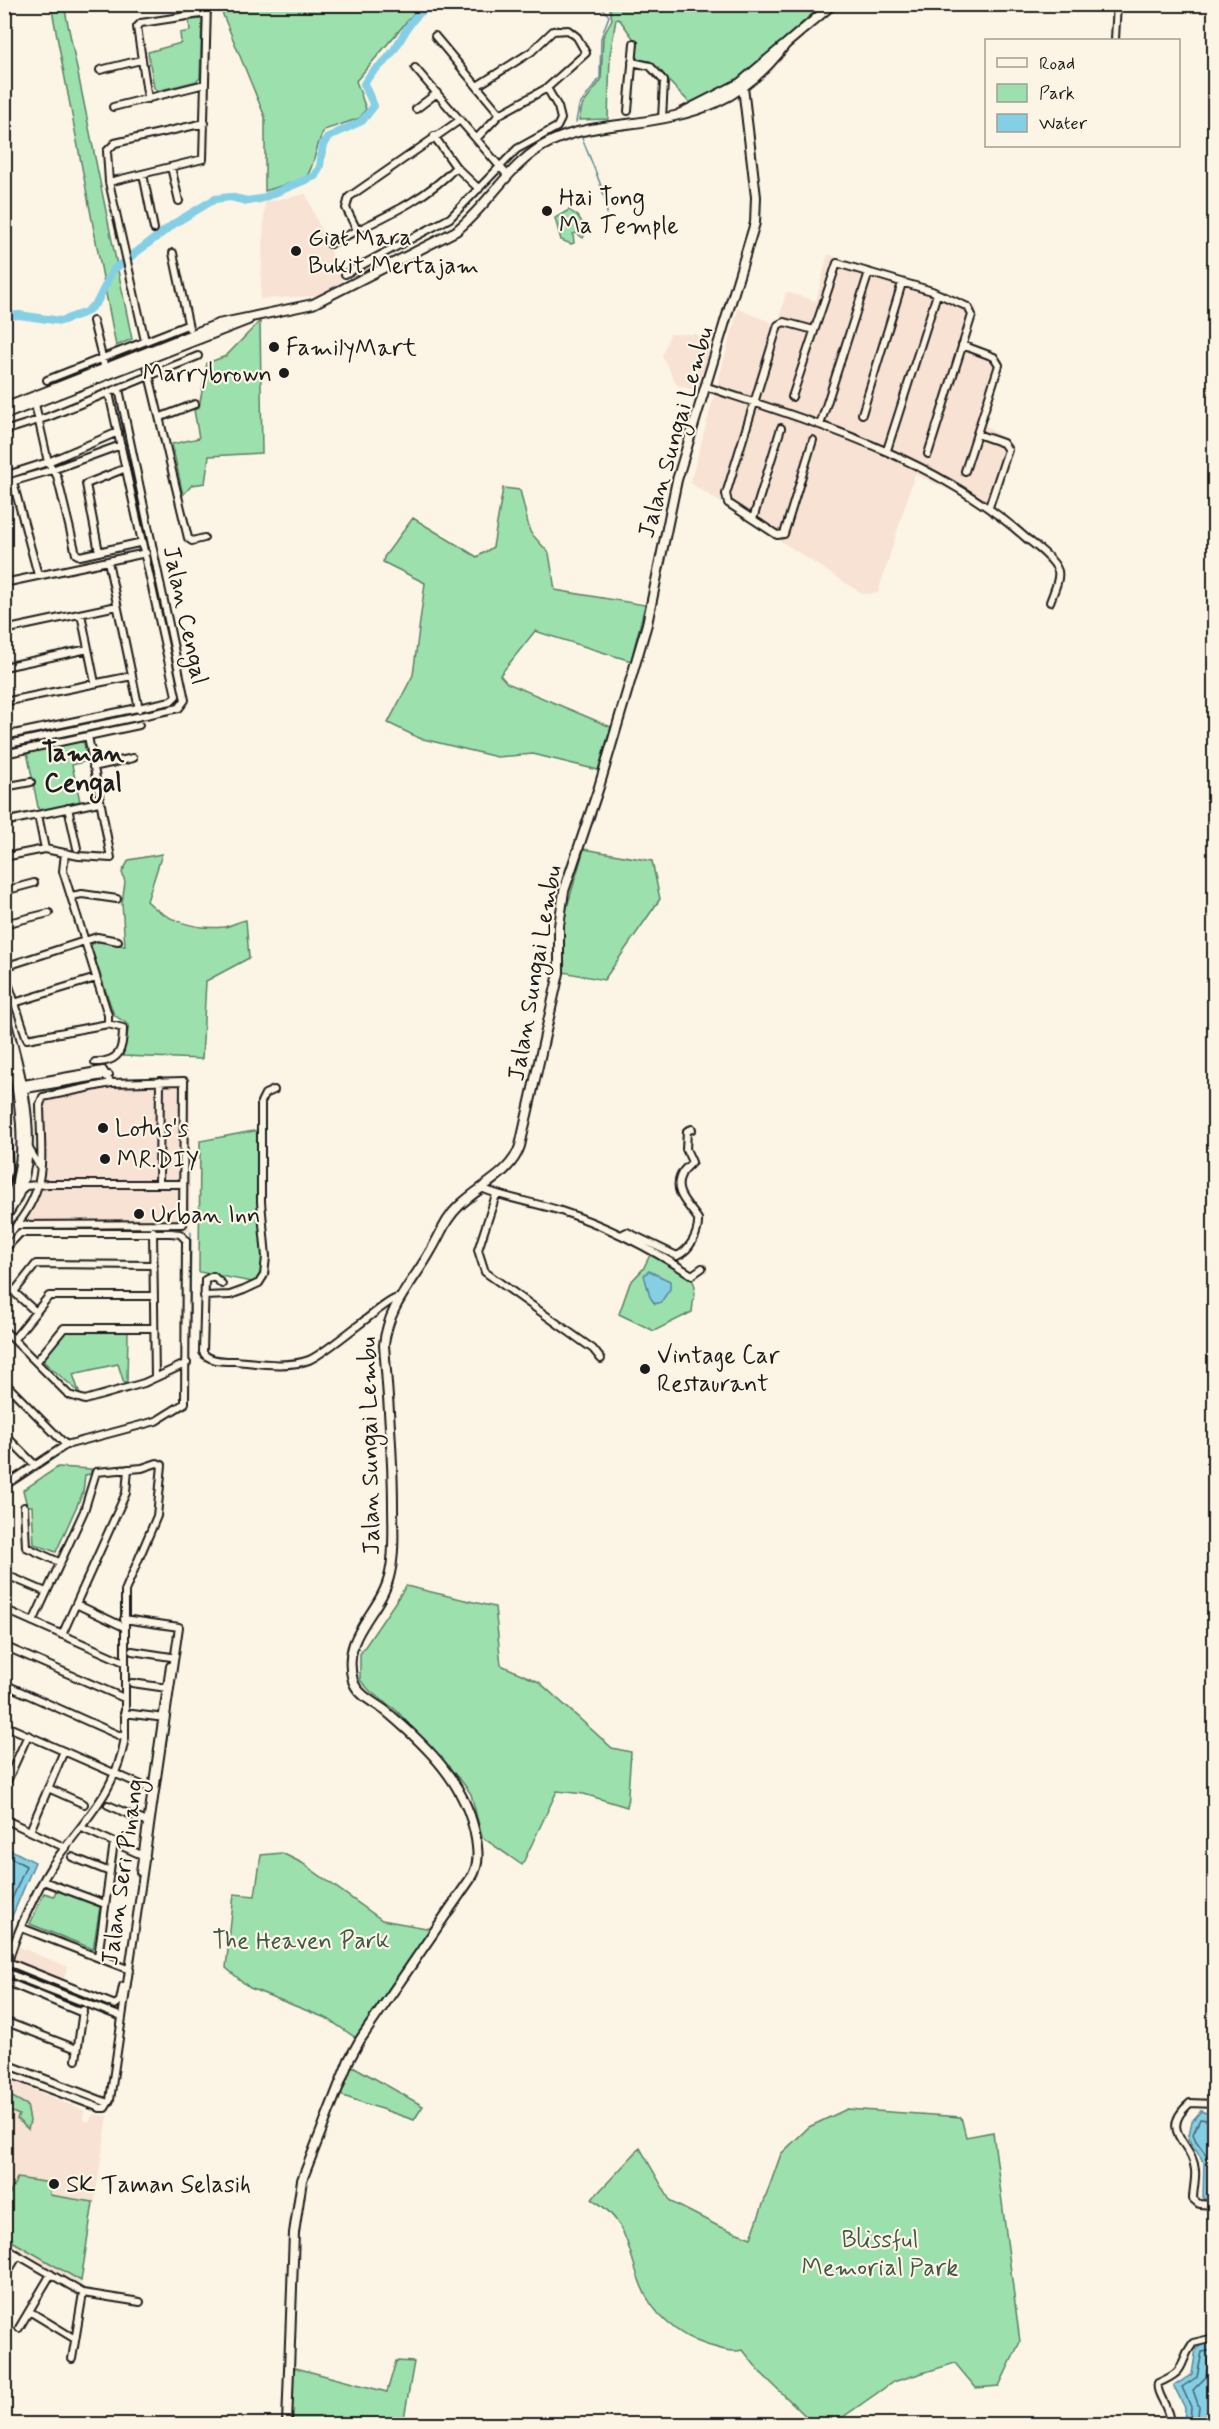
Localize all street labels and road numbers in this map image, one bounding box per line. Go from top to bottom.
street label: Jalan Sungai Lembu [631,323,723,542]
street label: Jalan Cengal [153,543,214,688]
street label: Jalan Sungai Lembu [501,863,572,1084]
street label: Jalan Sungai Lembu [353,1336,390,1555]
street label: Jalan Seri Pinang [95,1777,154,1968]

